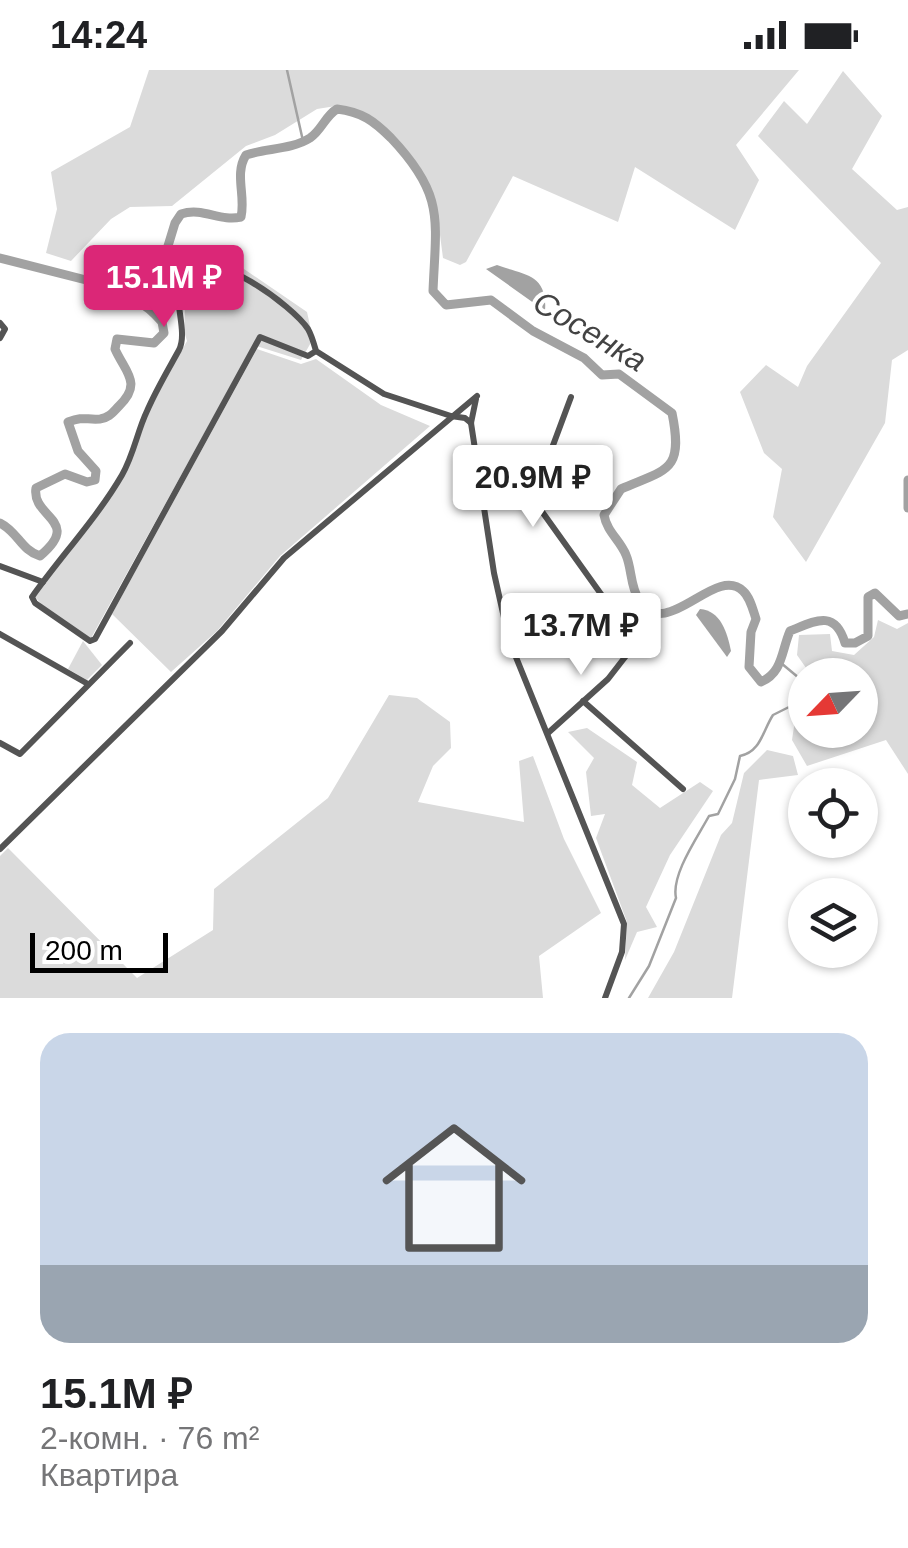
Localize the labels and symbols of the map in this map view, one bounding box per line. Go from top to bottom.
pin: 15.1M ₽ [72,245,256,330]
water label: Сосенка [527,283,653,379]
pin: 20.9M ₽ [441,445,625,530]
pin: 13.7M ₽ [489,593,673,678]
north arrow [788,658,878,748]
scale bar [30,928,168,973]

